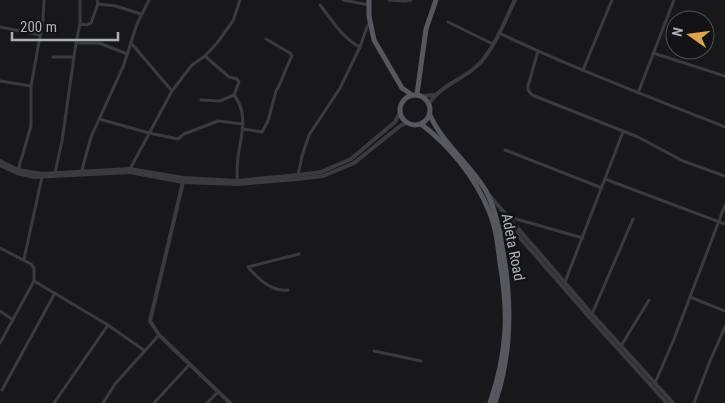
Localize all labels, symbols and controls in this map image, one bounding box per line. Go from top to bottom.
scale bar [12,10,119,42]
north arrow [665,10,715,60]
text: 200 m [20,18,57,36]
text: N [669,26,686,38]
street label: Adeta Road [498,212,528,282]

